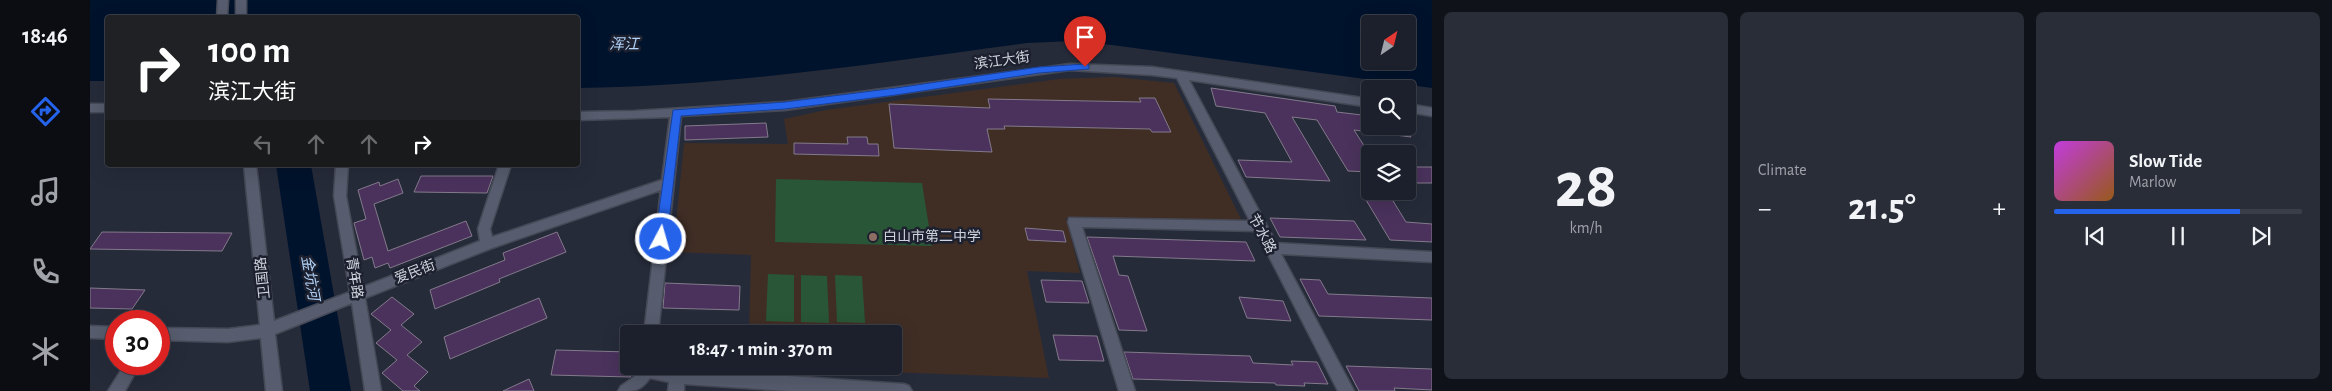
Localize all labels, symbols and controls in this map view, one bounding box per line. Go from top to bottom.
north arrow [1361,15,1416,70]
map controls [1361,15,1416,200]
pin [1064,16,1106,67]
icon: arrive [1071,23,1099,51]
text: 18:46 [22,25,68,47]
text: 100 m [208,34,291,69]
icon: right [125,35,190,100]
water label: 浑江 [609,36,641,52]
street label: 滨江大街 [973,49,1031,72]
button: search [1361,80,1416,135]
text: 滨江大街 [208,81,296,103]
icon: directions [28,94,63,129]
icon: left [249,130,277,158]
icon: ahead [302,130,330,158]
icon: ahead [355,130,383,158]
icon: right [408,130,436,158]
button: layers [1361,145,1416,200]
text: Slow Tide [2129,152,2202,171]
text: 28 [1555,154,1617,219]
text: Climate [1758,162,1807,178]
icon: music [28,174,63,209]
text: Marlow [2129,174,2176,190]
text: 21.5° [1848,189,1916,227]
text: − [1758,195,1771,223]
text: + [1993,195,2006,223]
position arrow [634,212,686,264]
street label: 节水路 [1246,212,1279,256]
text: km/h [1569,220,1603,236]
icon: previous [2081,222,2109,250]
icon: pause [2164,222,2192,250]
icon: next [2247,222,2275,250]
place label: 白山市第二中学 [883,228,981,244]
marker: 白山市第二中学 [867,231,879,243]
icon: phone [28,254,63,289]
water label: 金坑河 [299,254,323,304]
street label: 卫国路 [253,256,272,300]
street label: 青年路 [344,256,365,300]
street label: 爱民街 [393,257,437,286]
speed limit sign: 30 [105,310,170,375]
icon: climate [28,334,63,369]
text: 18:47 · 1 min · 370 m [689,340,833,359]

